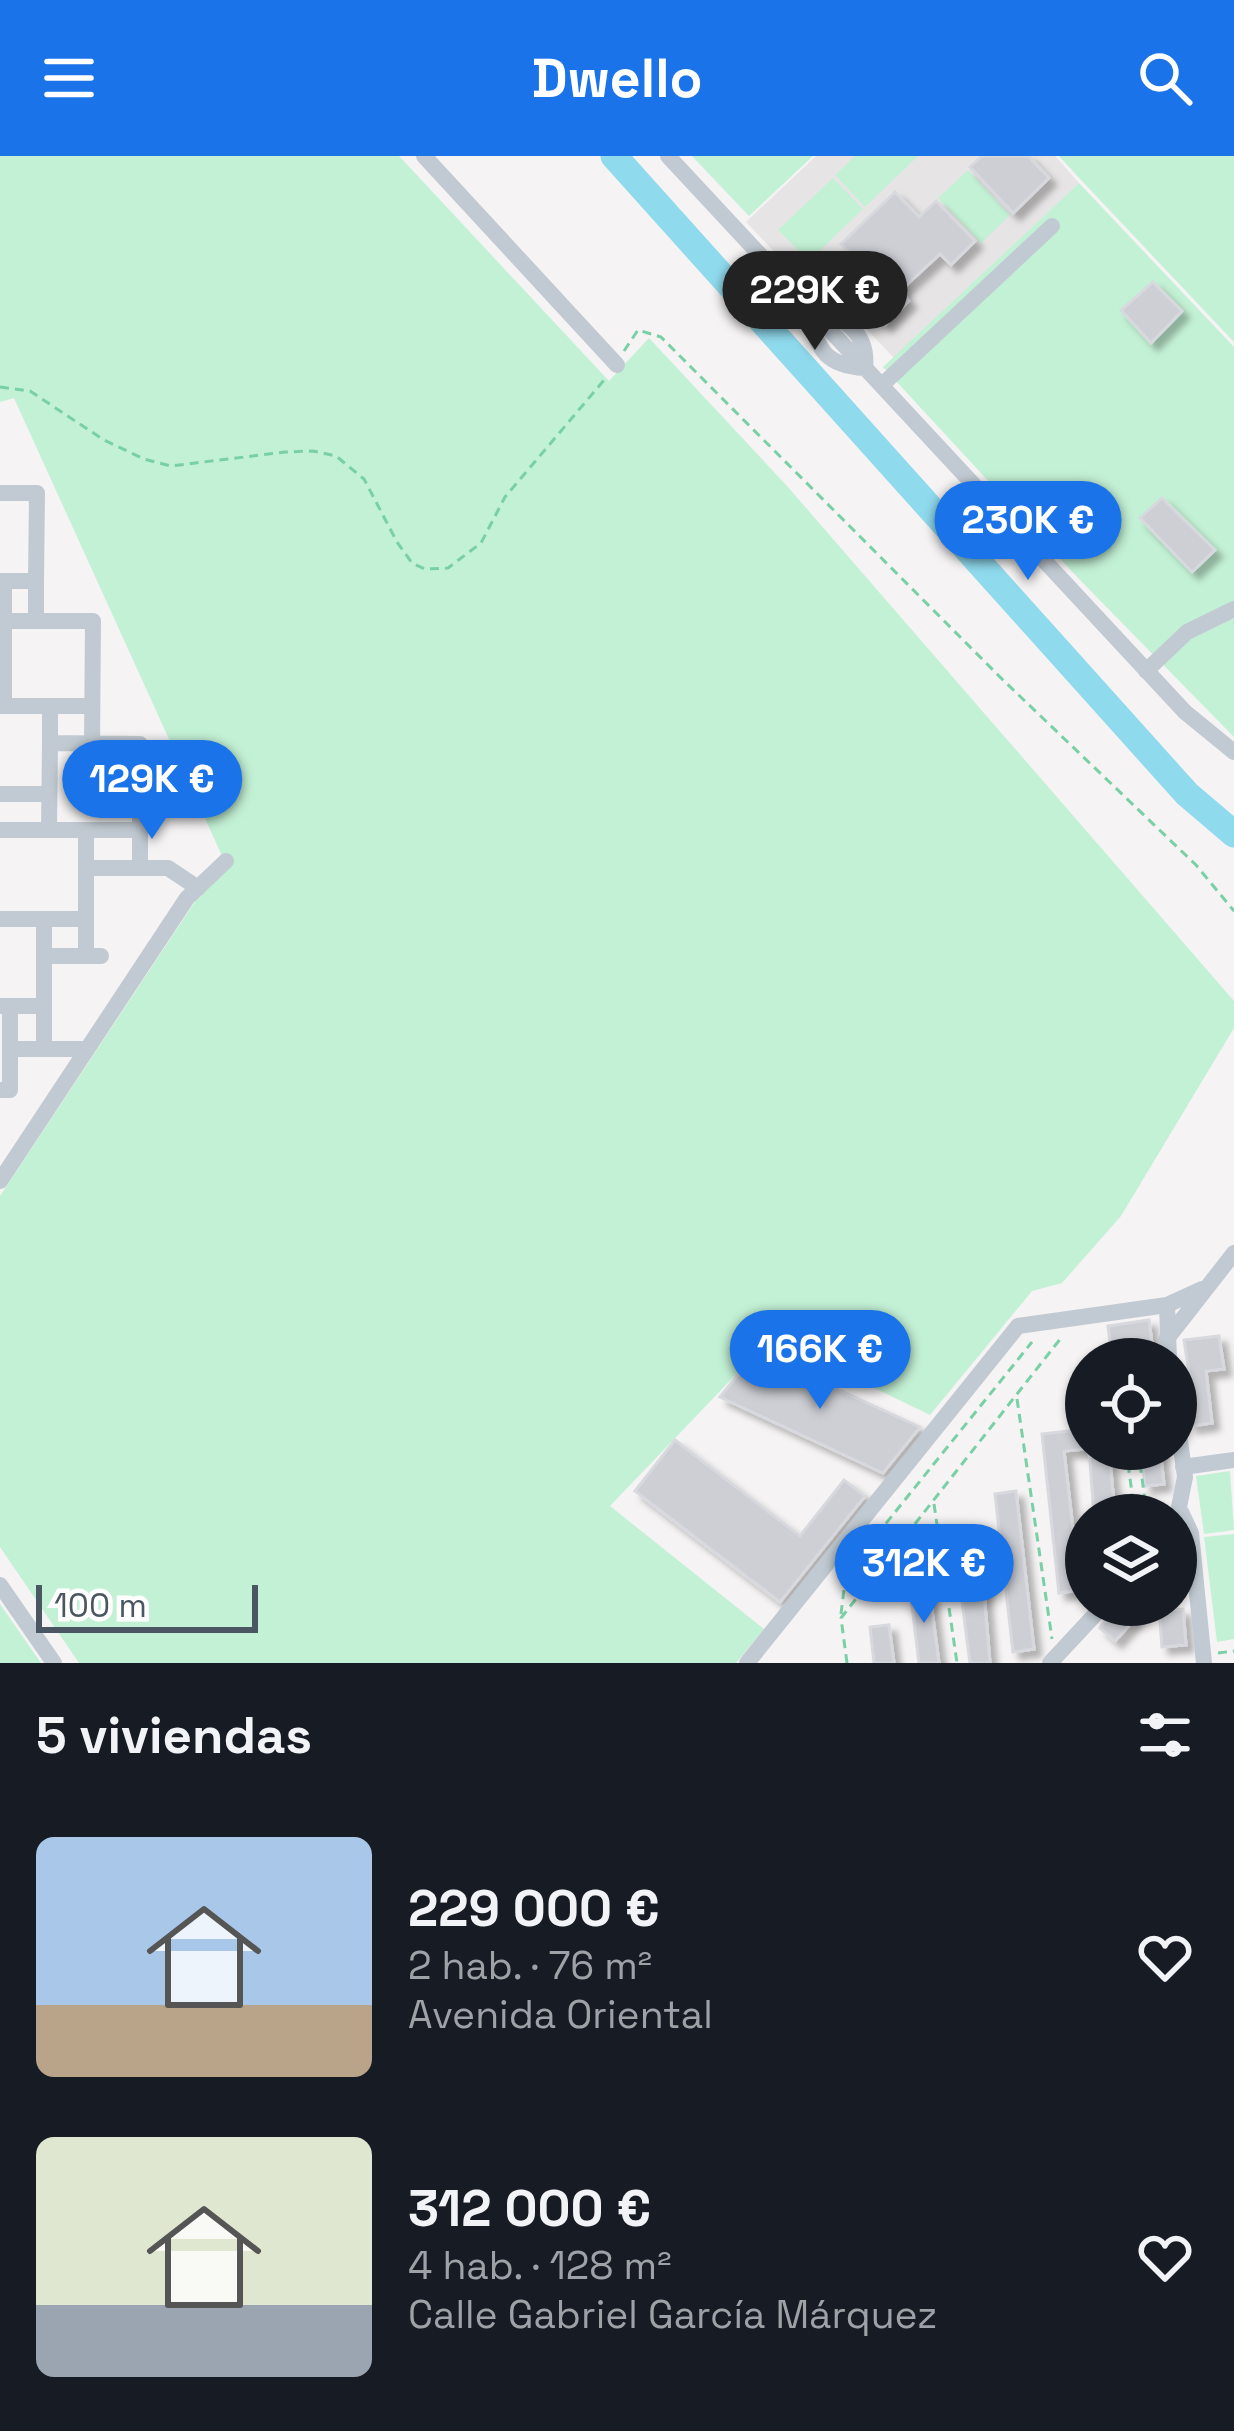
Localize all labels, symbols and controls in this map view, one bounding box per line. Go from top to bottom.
text: Dwello [531,44,703,113]
icon: menu [36,45,102,111]
icon: search [1132,45,1198,111]
pin: 229K € [717,251,913,353]
text: 229K € [749,265,881,314]
pin: 230K € [930,481,1126,583]
text: 230K € [962,495,1094,544]
pin: 129K € [54,740,250,842]
text: 129K € [89,754,215,803]
pin: 166K € [722,1310,918,1412]
text: 166K € [757,1324,883,1373]
map controls [1065,1338,1197,1626]
button: locate [1065,1338,1197,1470]
button: layers [1065,1494,1197,1626]
pin: 312K € [826,1524,1022,1626]
text: 312K € [862,1538,986,1587]
scale bar [36,1579,258,1632]
text: 100 m [54,1585,147,1627]
icon: filters [1132,1702,1198,1768]
text: 5 viviendas [36,1703,312,1768]
text: 229 000 € [408,1876,660,1941]
icon: home [132,1885,276,2029]
icon: heart [1132,1924,1198,1990]
text: 2 hab. · 76 m² [408,1941,652,1990]
text: Avenida Oriental [408,1990,713,2039]
text: 312 000 € [408,2176,651,2241]
icon: home [132,2185,276,2329]
icon: heart [1132,2224,1198,2290]
text: 4 hab. · 128 m² [408,2241,671,2290]
text: Calle Gabriel García Márquez [408,2290,937,2339]

